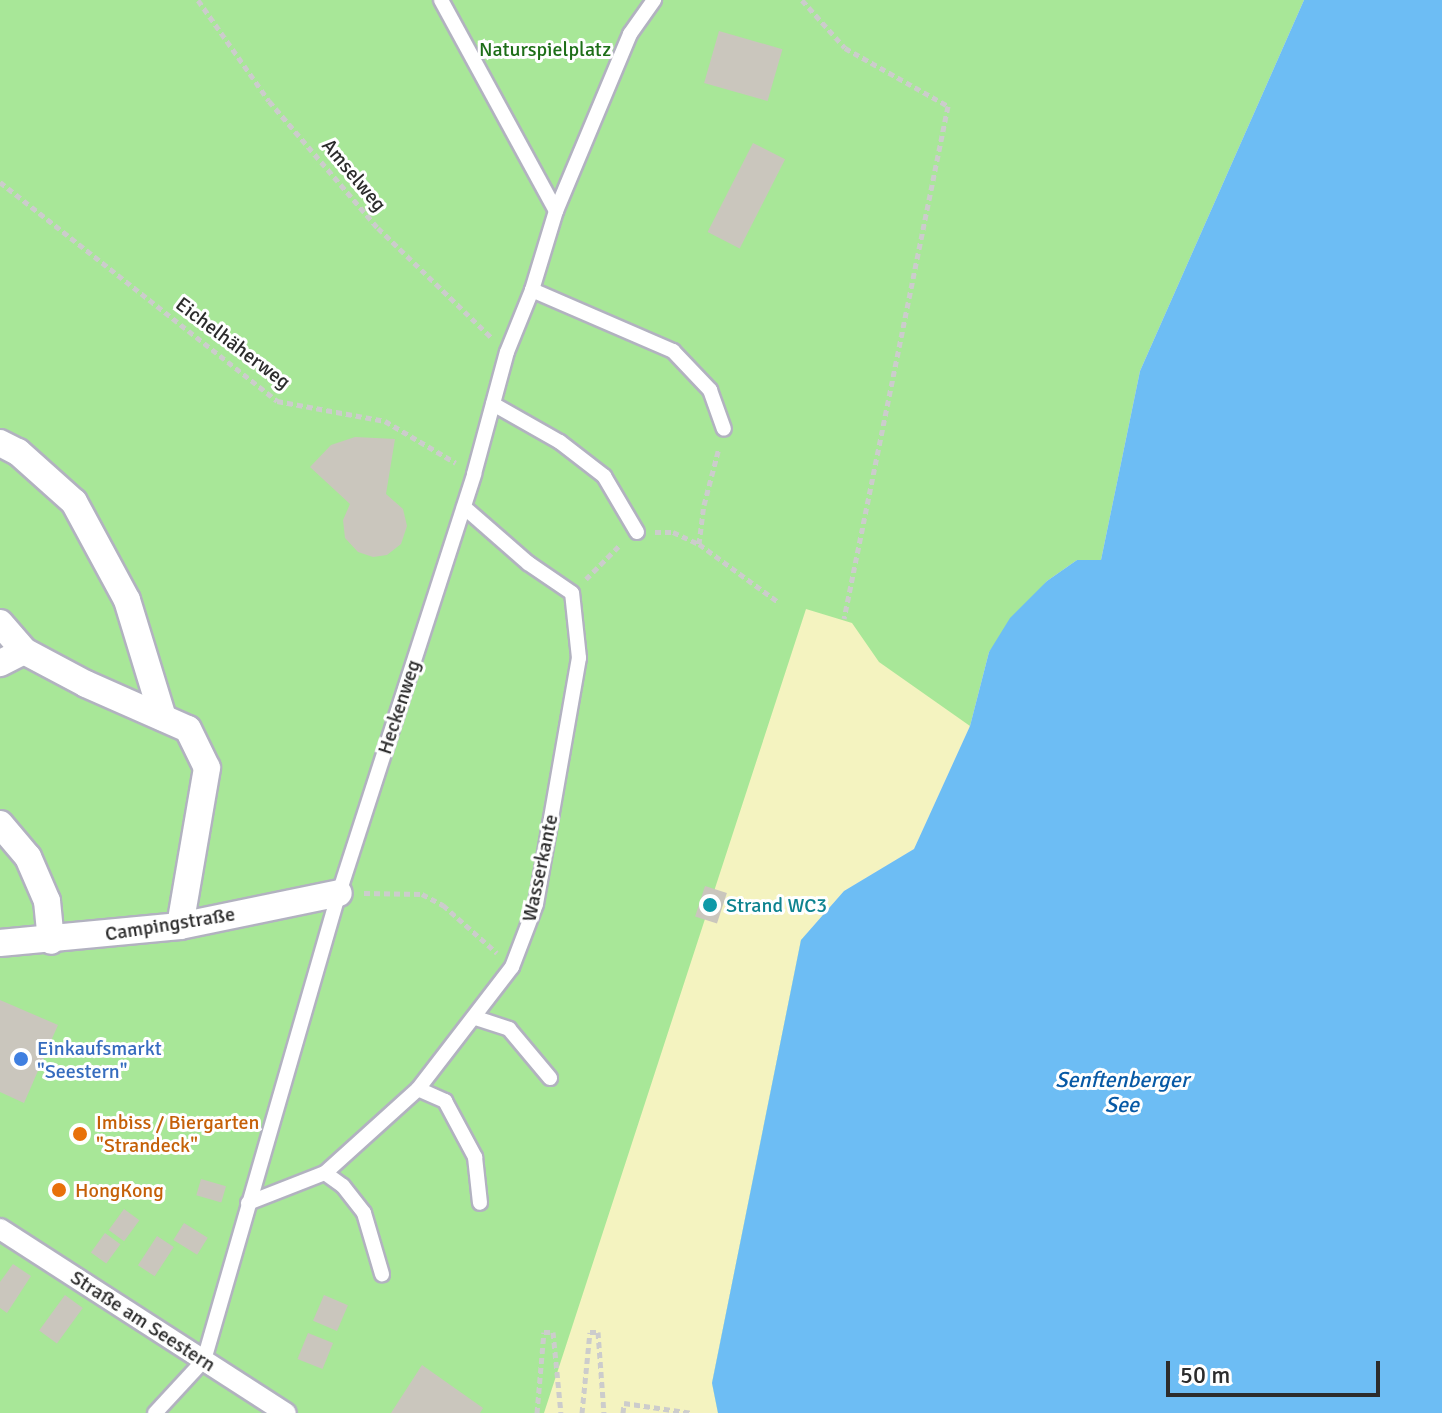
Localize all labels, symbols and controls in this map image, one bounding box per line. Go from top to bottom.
park label: Naturspielplatz [479,37,611,61]
street label: Amselweg [317,134,391,216]
street label: Eichelhäherweg [171,292,295,394]
street label: Heckenweg [372,657,426,757]
street label: Wasserkante [517,812,563,924]
place label: Strand WC3 [726,893,827,917]
marker: Strand WC3 [701,896,719,914]
street label: Campingstraße [103,902,237,946]
place label: Einkaufsmarkt "Seestern" [37,1036,162,1083]
marker: Einkaufsmarkt "Seestern" [12,1050,30,1068]
water label: Senftenberger See [1055,1066,1189,1118]
place label: Imbiss / Biergarten "Strandeck" [96,1110,259,1157]
marker: Imbiss / Biergarten "Strandeck" [71,1125,89,1143]
place label: HongKong [75,1178,164,1202]
marker: HongKong [50,1181,68,1199]
street label: Straße am Seestern [66,1265,220,1377]
scale bar [1170,1345,1384,1395]
text: 50 m [1180,1360,1230,1390]

